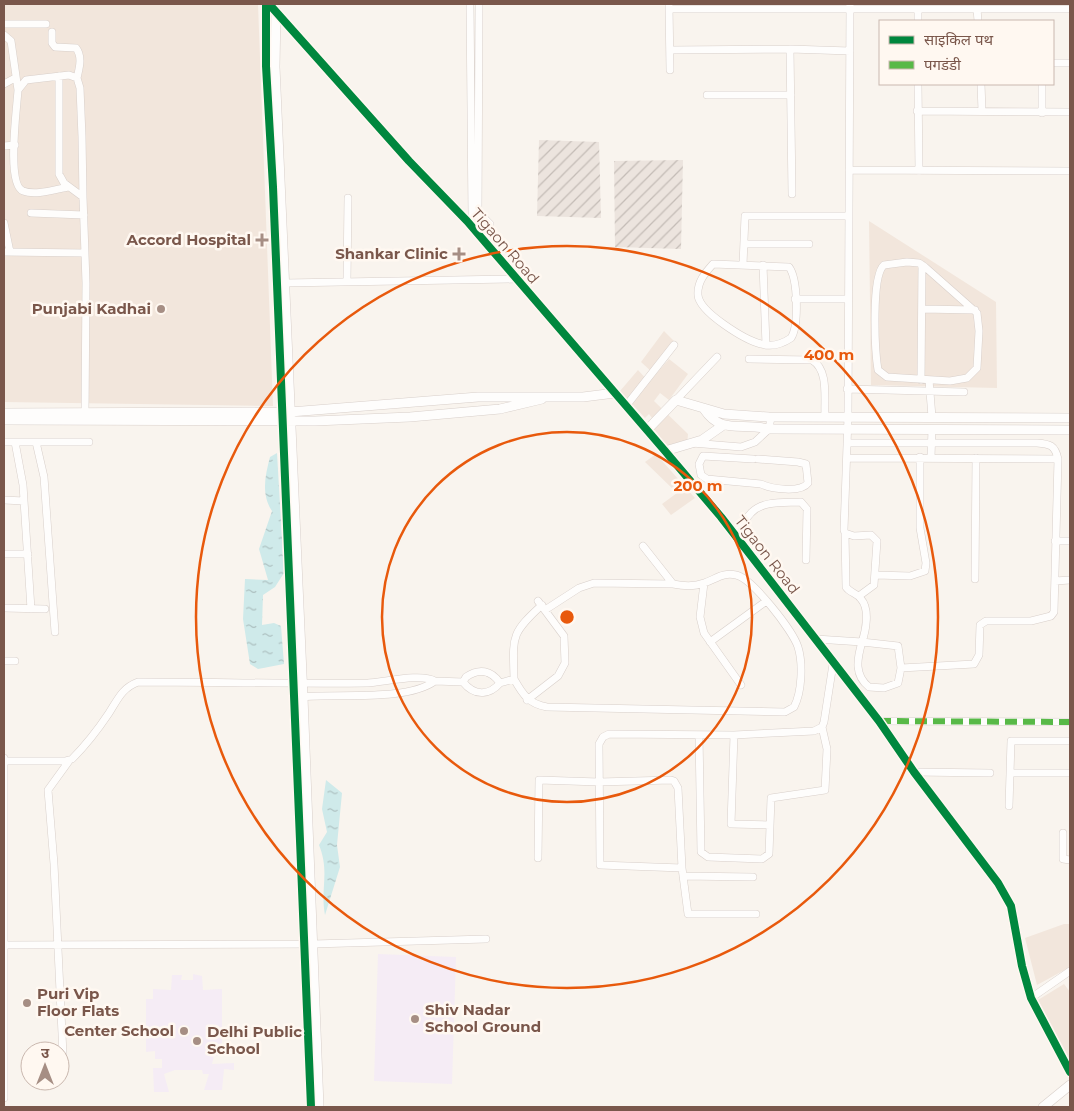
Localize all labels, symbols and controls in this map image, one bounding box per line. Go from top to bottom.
legend [879,20,1054,85]
text: साइकिल पथ [924,30,993,49]
text: पगडंडी [924,55,962,74]
street label: Tigaon Road [467,204,544,288]
place label: Accord Hospital [125,230,251,249]
marker: Accord Hospital [255,233,269,247]
place label: Shankar Clinic [335,244,448,263]
marker: Shankar Clinic [452,247,466,261]
place label: Punjabi Kadhai [32,299,151,318]
marker: Punjabi Kadhai [155,303,167,315]
text: 400 m [804,345,854,364]
text: 200 m [673,476,723,495]
street label: Tigaon Road [731,512,804,598]
centre of rings [558,608,576,626]
place label: Puri Vip Floor Flats [37,984,119,1020]
marker: Puri Vip Floor Flats [21,997,33,1009]
place label: Shiv Nadar School Ground [425,1000,541,1036]
marker: Shiv Nadar School Ground [409,1013,421,1025]
place label: Center School [64,1021,174,1040]
place label: Delhi Public School [207,1022,302,1058]
marker: Center School [178,1025,190,1037]
marker: Delhi Public School [191,1035,203,1047]
north arrow [20,1041,70,1091]
text: उ [41,1044,50,1062]

